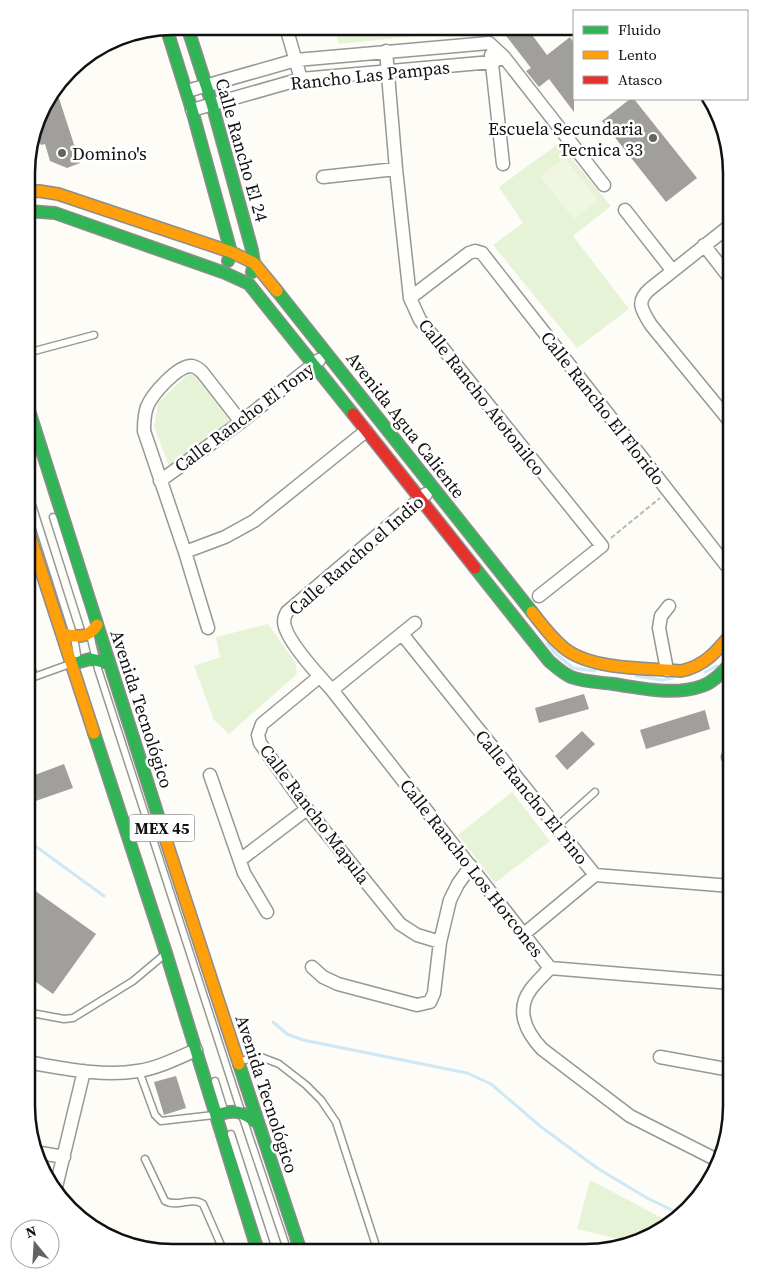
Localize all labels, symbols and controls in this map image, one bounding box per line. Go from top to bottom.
legend [573,10,748,100]
text: Fluido [618,19,661,40]
text: Lento [618,44,657,65]
street label: Rancho Las Pampas [289,54,451,96]
text: Atasco [618,69,662,90]
street label: Calle Rancho El 24 [210,75,274,225]
place label: Escuela Secundaria Tecnica 33 [488,116,644,162]
marker: Escuela Secundaria Tecnica 33 [647,132,659,144]
place label: Domino's [72,141,147,166]
marker: Domino's [56,147,68,159]
street label: Calle Rancho Atotonilco [413,313,551,481]
street label: Calle Rancho El Florido [535,326,671,490]
street label: Avenida Agua Caliente [341,346,471,504]
street label: Calle Rancho El Tony [169,356,320,478]
street label: Calle Rancho el Indio [283,489,429,621]
street label: Avenida Tecnológico [105,627,179,791]
street label: Calle Rancho El Pino [470,724,594,870]
street label: Calle Rancho Mapula [254,739,377,890]
street label: Calle Rancho Los Horcones [394,774,550,963]
road number: MEX 45 [130,814,194,841]
street label: Avenida Tecnológico [230,1012,304,1176]
north arrow [10,1219,60,1269]
text: N [23,1221,39,1243]

